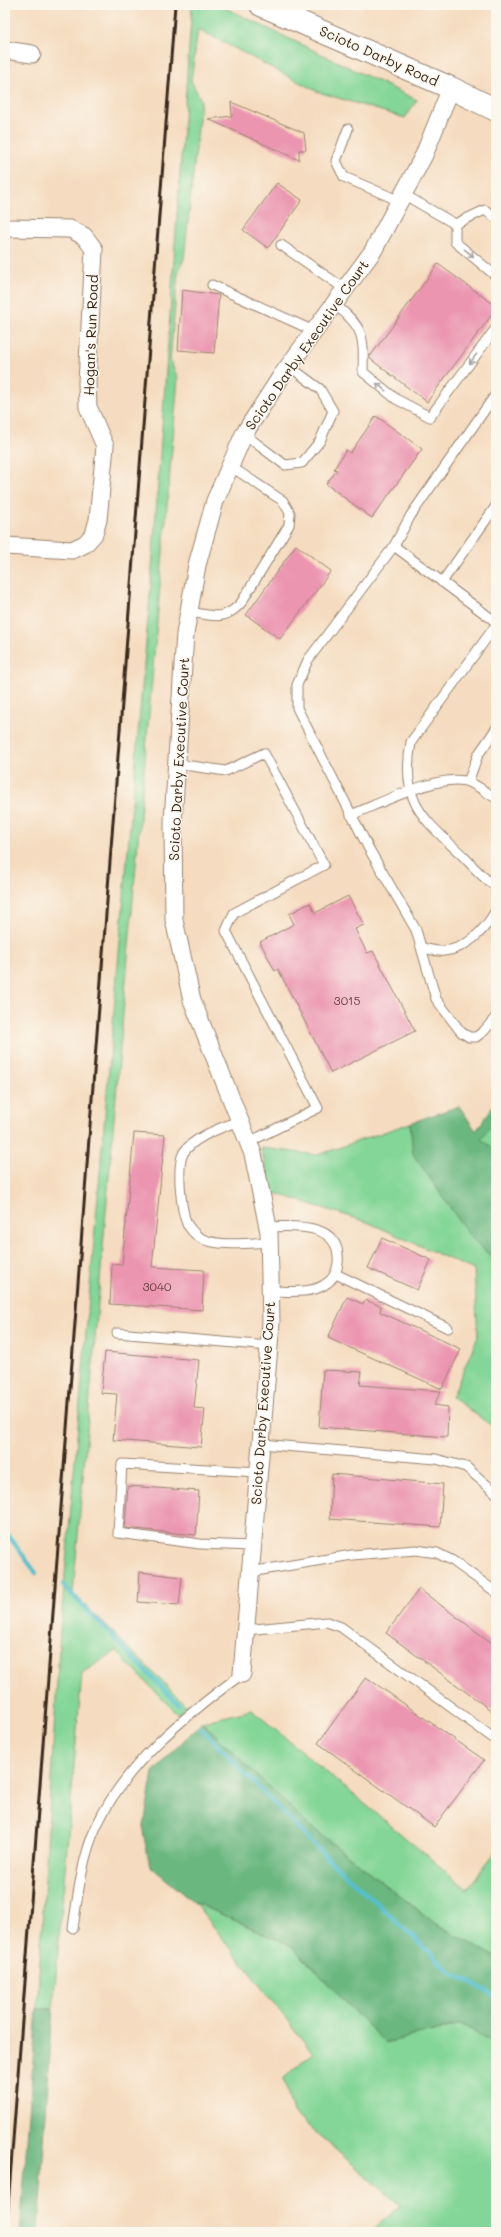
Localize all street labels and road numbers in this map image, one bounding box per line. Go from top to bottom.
street label: Scioto Darby Road [317,21,442,90]
street label: Scioto Darby Executive Court [240,256,373,434]
street label: Hogan's Run Road [79,274,102,396]
street label: Scioto Darby Executive Court [164,657,193,861]
street label: Scioto Darby Executive Court [246,1301,279,1505]

